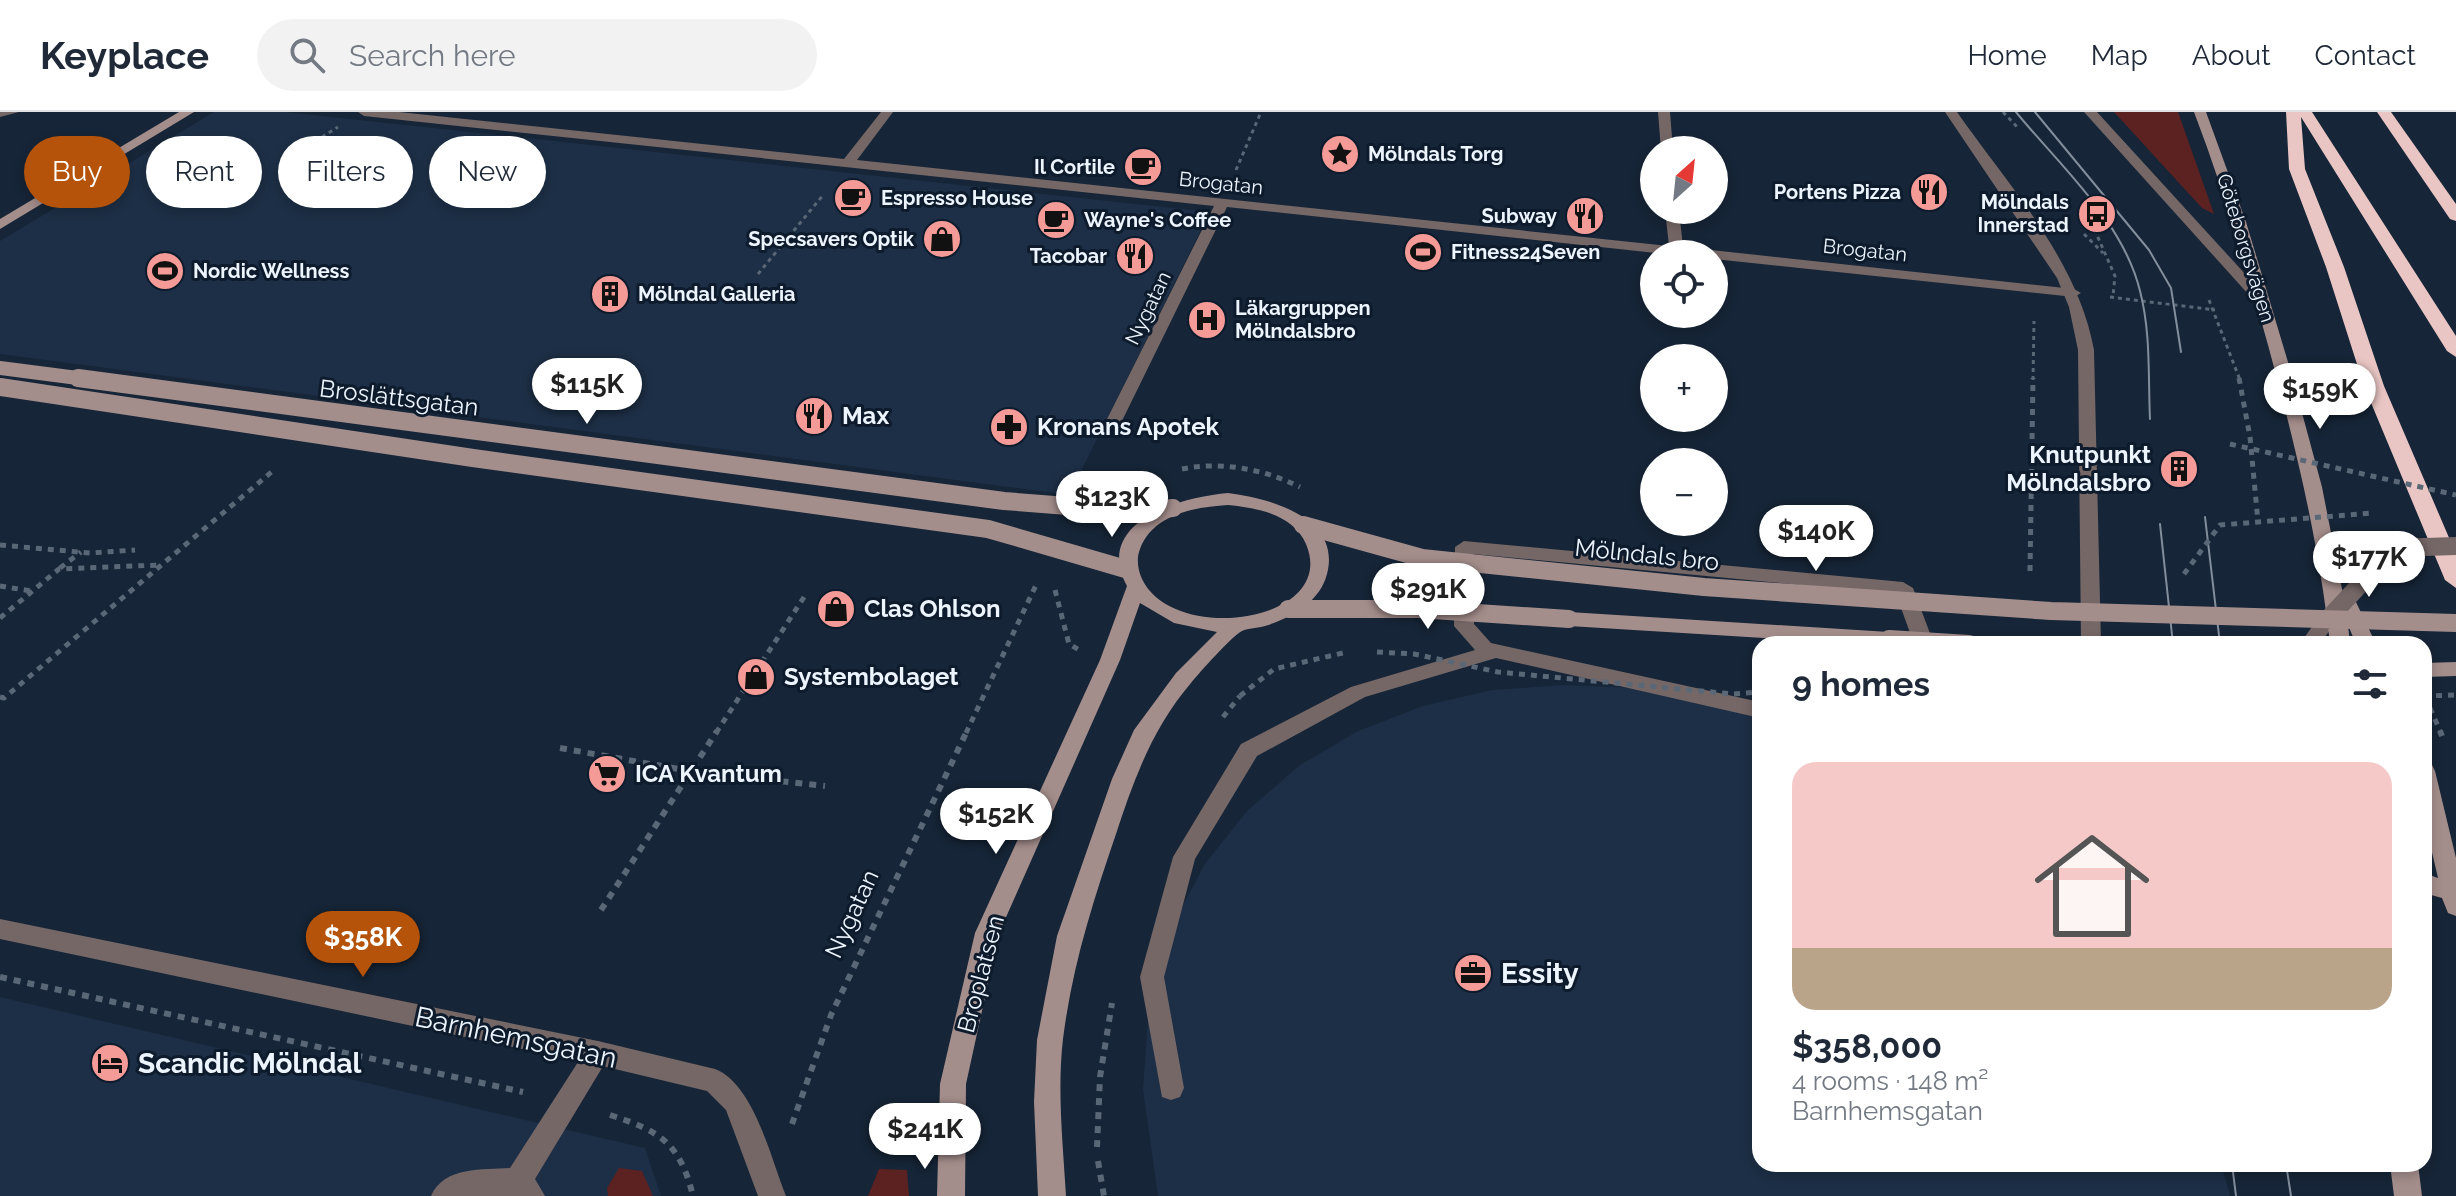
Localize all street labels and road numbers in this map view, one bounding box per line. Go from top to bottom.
street label: Brogatan [1178,167,1264,199]
street label: Göteborgsvägen [2212,171,2280,325]
street label: Brogatan [1822,234,1908,266]
street label: Nygatan [1120,268,1176,348]
street label: Broslättsgatan [318,373,480,422]
street label: Mölndals bro [1573,533,1721,577]
street label: Nygatan [819,865,885,963]
street label: Broplatsen [951,912,1010,1036]
street label: Barnhemsgatan [412,1000,620,1075]

